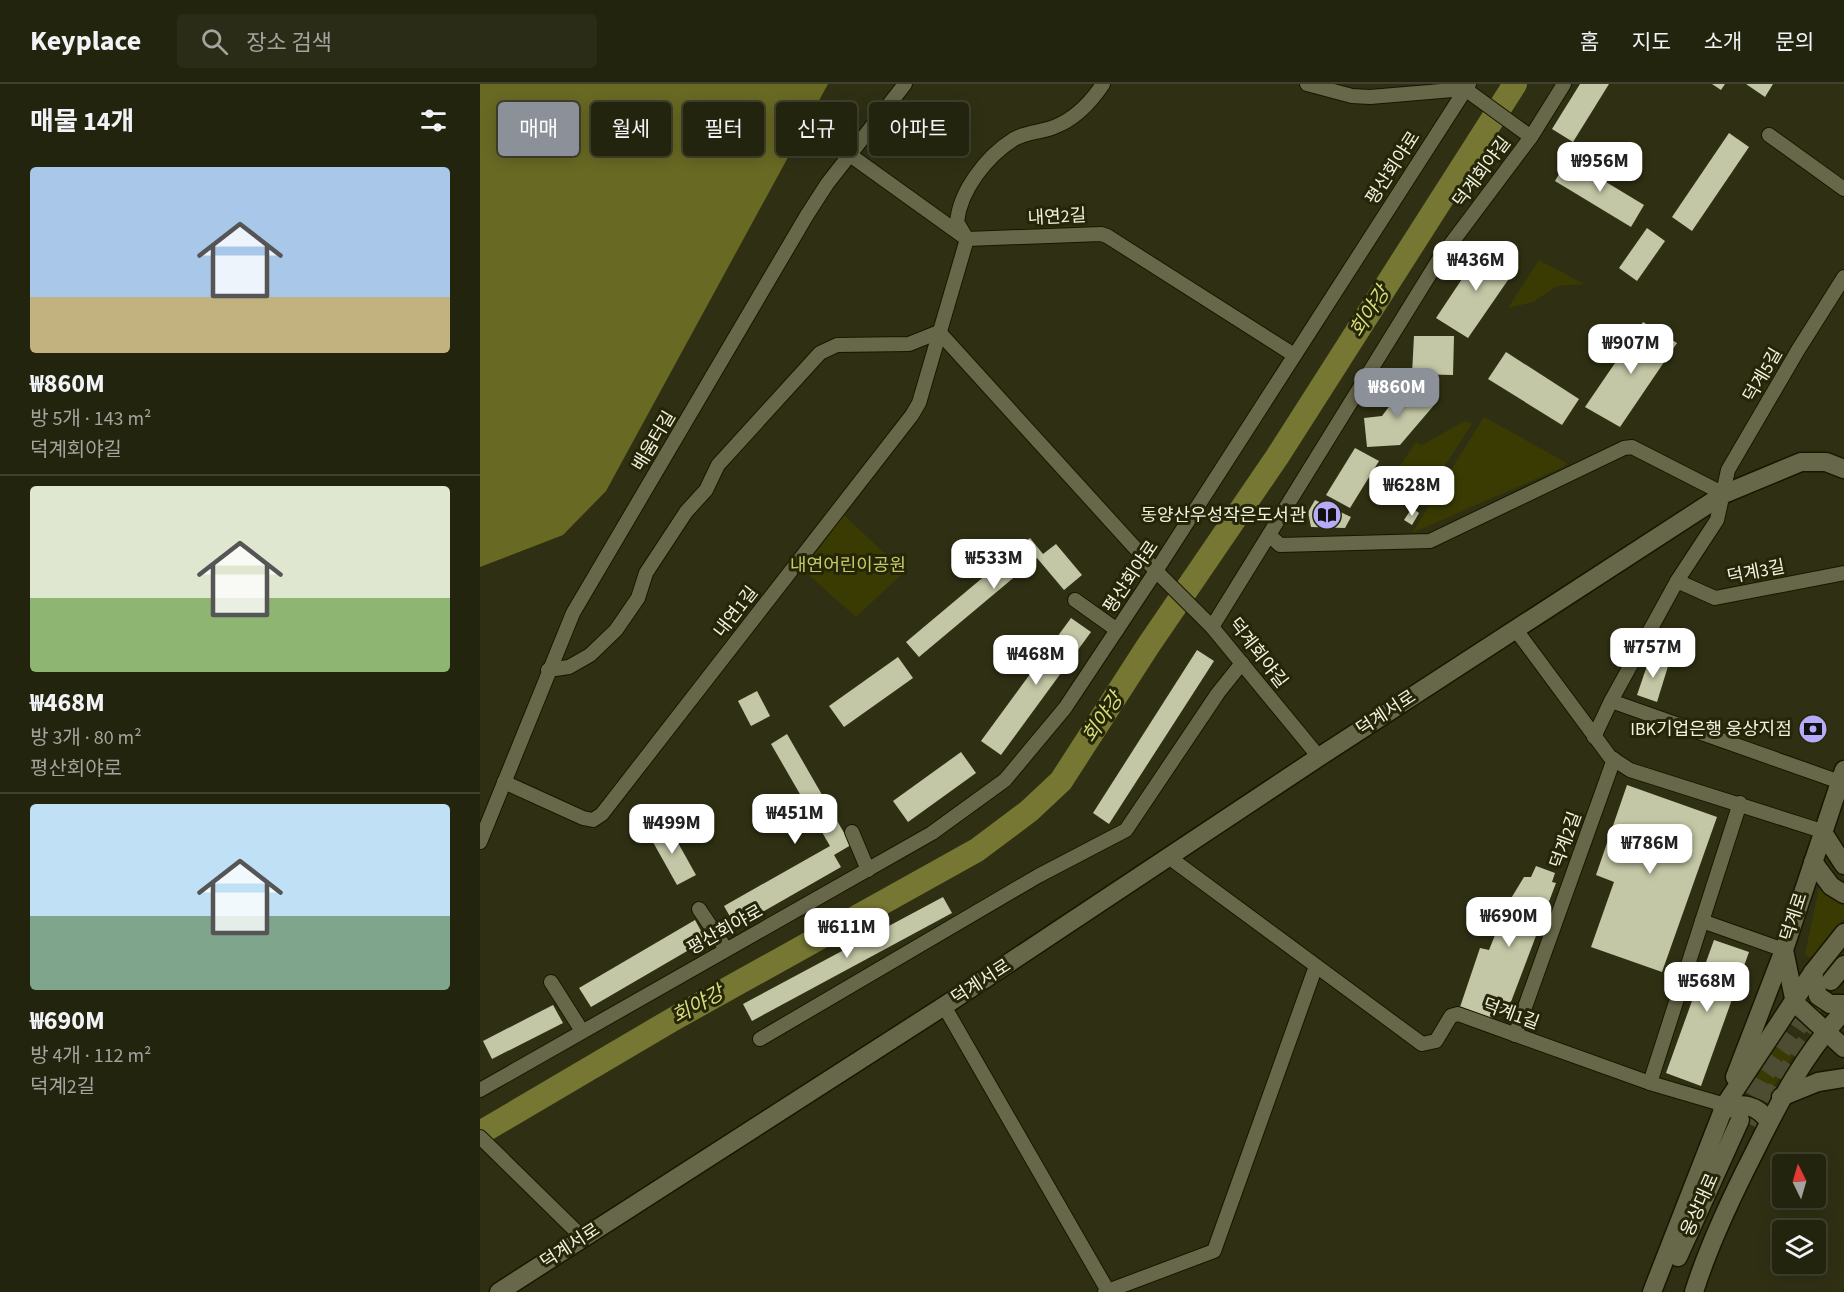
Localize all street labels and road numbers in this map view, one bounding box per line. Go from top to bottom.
street label: 평산회야로 [1360,126,1426,210]
street label: 덕계회야길 [1447,131,1517,213]
street label: 내연2길 [1027,203,1087,231]
street label: 덕계5길 [1738,343,1788,407]
street label: 배움터길 [626,406,682,476]
street label: 평산회야로 [1097,536,1165,618]
street label: 덕계3길 [1725,554,1787,590]
street label: 내연1길 [708,581,764,643]
street label: 덕계회야길 [1223,613,1293,693]
street label: 덕계서로 [1351,684,1421,742]
street label: 덕계2길 [1544,808,1588,872]
street label: 덕계로 [1774,890,1814,944]
street label: 평산회야로 [683,899,767,961]
street label: 덕계서로 [946,953,1016,1011]
street label: 덕계1길 [1479,992,1543,1036]
street label: 웅상대로 [1675,1170,1725,1240]
street label: 덕계서로 [535,1217,605,1275]

